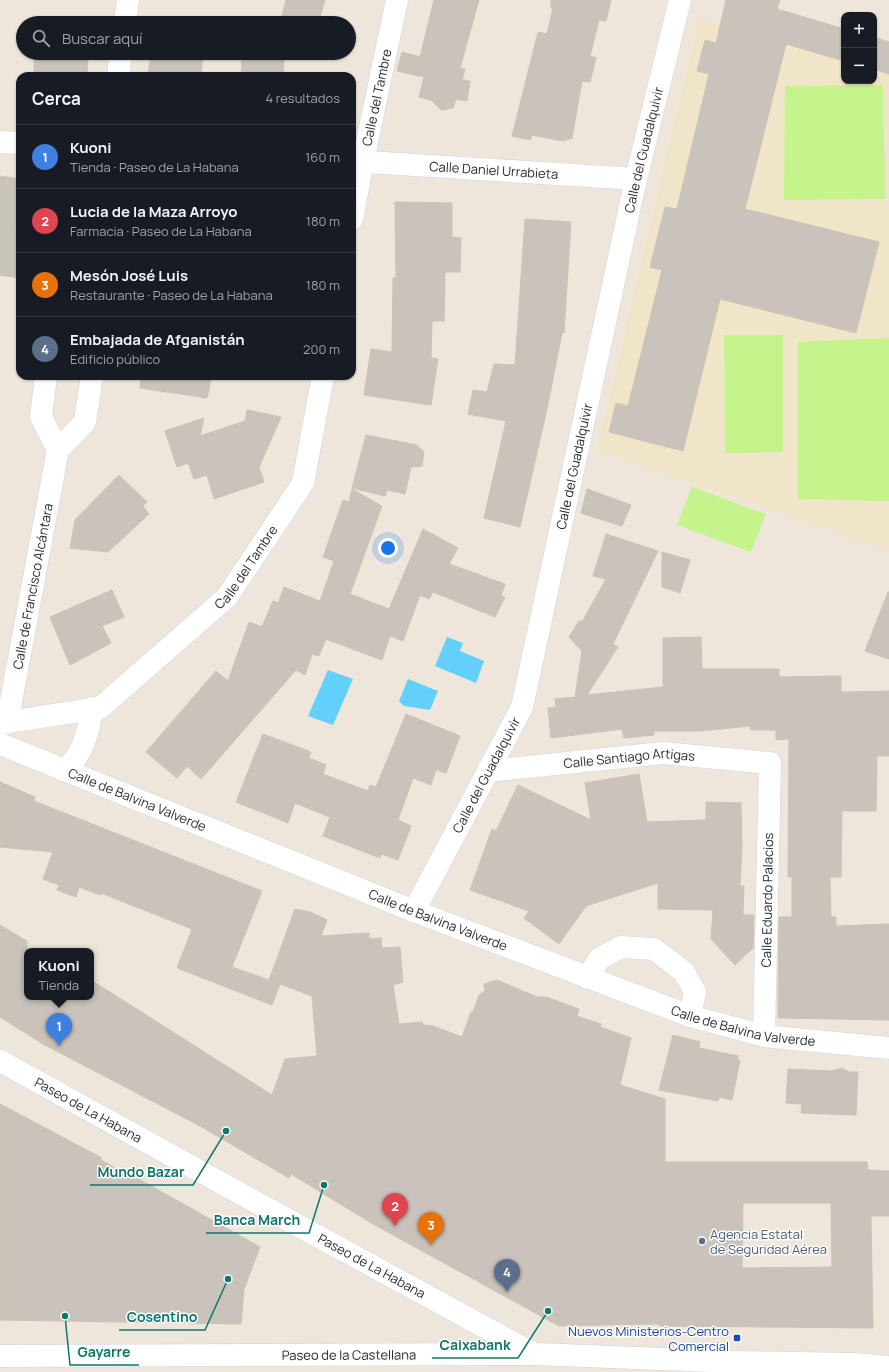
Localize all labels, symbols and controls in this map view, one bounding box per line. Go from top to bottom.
map controls [841,12,877,84]
button: + [841,12,877,48]
search box [16,16,356,60]
icon: search [30,27,52,49]
text: Buscar aquí [62,28,143,49]
street label: Calle del Tambre [357,47,396,148]
button: − [841,48,877,84]
street label: Calle del Guadalquivir [620,85,667,215]
text: Cerca [32,87,81,110]
text: 4 resultados [265,89,340,107]
text: Kuoni [70,137,111,158]
text: 1 [42,148,48,166]
text: 160 m [305,148,340,166]
street label: Calle Daniel Urrabieta [429,157,559,183]
text: Tienda · Paseo de La Habana [70,158,239,176]
text: Lucia de la Maza Arroyo [70,201,238,222]
text: 2 [41,212,49,230]
text: 180 m [306,212,340,230]
text: Farmacia · Paseo de La Habana [70,222,252,240]
text: Mesón José Luis [70,265,188,286]
text: 3 [41,276,49,294]
text: 180 m [306,276,340,294]
text: Restaurante · Paseo de La Habana [70,286,273,304]
text: Embajada de Afganistán [70,329,245,350]
text: 4 [41,340,49,358]
text: 200 m [303,340,340,358]
text: Edificio público [70,350,160,368]
street label: Calle del Guadalquivir [552,401,596,531]
street label: Calle de Francisco Alcántara [8,502,57,671]
street label: Calle del Tambre [210,521,282,613]
your location [378,538,398,558]
street label: Calle del Guadalquivir [448,714,524,836]
street label: Calle Santiago Artigas [563,744,696,772]
street label: Calle de Balvina Valverde [65,763,209,835]
street label: Calle Eduardo Palacios [757,832,777,968]
street label: Calle de Balvina Valverde [366,885,510,955]
popup [24,948,94,1000]
text: Kuoni [38,955,80,976]
text: Tienda [38,976,79,994]
street label: Calle de Balvina Valverde [669,1001,816,1050]
pin: 1 [46,1013,72,1046]
street label: Paseo de La Habana [32,1073,145,1147]
callout: Mundo Bazar [90,1159,193,1185]
text: Mundo Bazar [97,1162,185,1181]
pin: 2 [382,1193,408,1226]
callout: Banca March [206,1207,309,1233]
text: Banca March [214,1210,300,1229]
pin: 3 [418,1212,444,1245]
place label: Agencia Estatal de Seguridad Aérea [710,1225,827,1258]
street label: Paseo de La Habana [315,1229,429,1302]
marker: Agencia Estatal de Seguridad Aérea [697,1236,707,1246]
pin: 4 [494,1259,520,1292]
callout: Cosentino [119,1304,205,1330]
text: Cosentino [127,1307,198,1326]
place label: Nuevos Ministerios-Centro Comercial [568,1322,729,1355]
callout: Caixabank [432,1332,518,1358]
marker: Nuevos Ministerios-Centro Comercial [732,1333,742,1343]
text: Caixabank [440,1335,511,1354]
callout: Gayarre [70,1339,139,1365]
text: Gayarre [78,1342,130,1361]
street label: Paseo de la Castellana [282,1345,416,1364]

